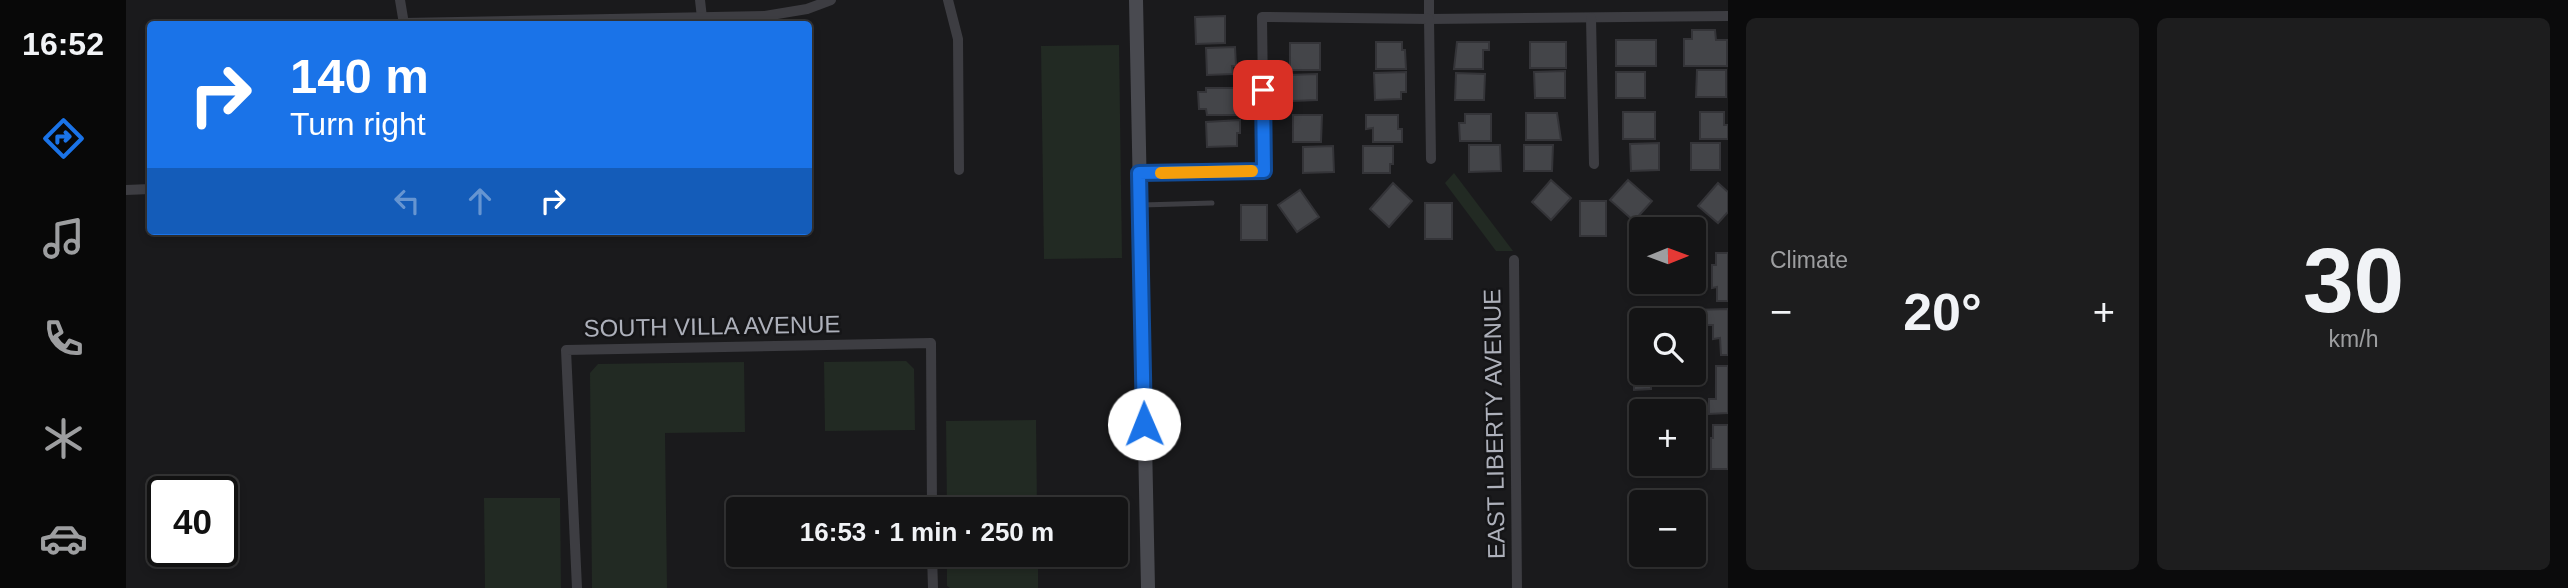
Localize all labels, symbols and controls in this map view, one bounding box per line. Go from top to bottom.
text: 16:52 [22,26,104,62]
icon: right [175,49,266,140]
text: 140 m [290,49,429,103]
pin [1233,60,1293,120]
icon: arrive [1244,71,1282,109]
text: Turn right [290,106,426,142]
icon: directions [39,114,88,163]
icon: left [388,182,426,220]
icon: ahead [461,182,499,220]
icon: right [534,182,572,220]
icon: music [39,214,88,263]
north arrow [1629,217,1706,294]
map controls [1629,217,1706,567]
text: 30 [2303,230,2404,331]
text: Climate [1770,247,1848,273]
text: 20° [1903,283,1982,341]
street label: EAST LIBERTY AVENUE [1478,289,1510,559]
text: − [1770,291,1792,333]
text: + [2093,291,2115,333]
button: search [1629,308,1706,385]
street label: SOUTH VILLA AVENUE [583,310,841,342]
icon: phone [39,314,88,363]
text: km/h [2329,326,2378,352]
position arrow [1107,387,1181,461]
button: + [1629,399,1706,476]
icon: climate [39,414,88,463]
speed limit sign: 40 [147,476,238,567]
button: − [1629,490,1706,567]
icon: car [39,514,88,563]
text: 16:53 · 1 min · 250 m [800,517,1054,547]

